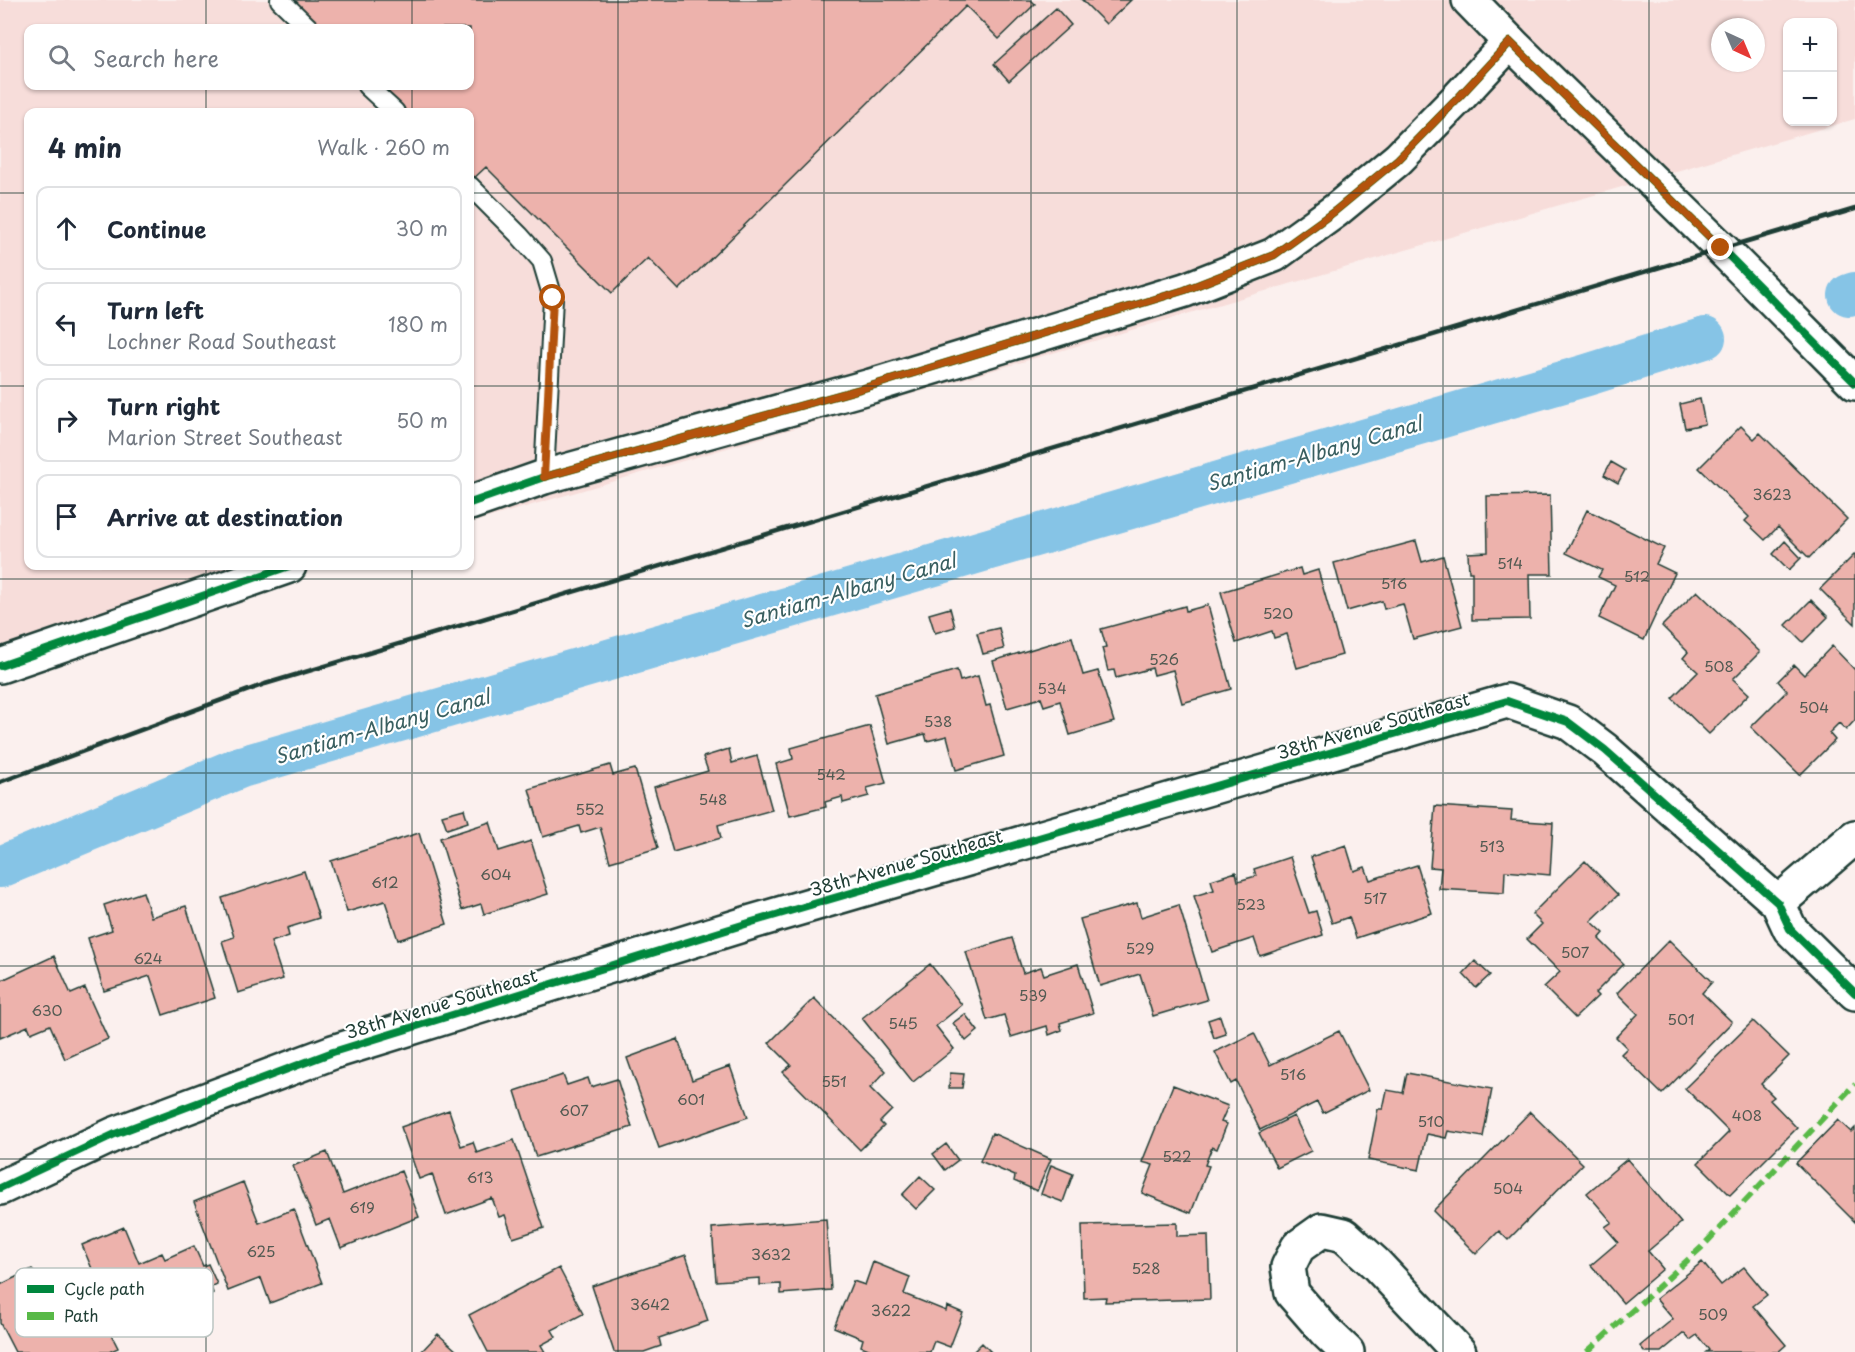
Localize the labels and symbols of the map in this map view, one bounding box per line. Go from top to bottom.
north arrow [1711,18,1765,72]
route end [1707,234,1733,260]
route start [539,284,565,310]
water label: Santiam-Albany Canal [1203,407,1428,498]
house number: 3623 [1752,482,1792,505]
water label: Santiam-Albany Canal [737,544,962,635]
house number: 514 [1497,551,1523,574]
house number: 512 [1624,564,1650,587]
house number: 516 [1381,571,1407,594]
house number: 520 [1263,601,1293,624]
house number: 526 [1149,647,1179,670]
house number: 508 [1704,654,1734,677]
house number: 534 [1037,676,1067,699]
water label: Santiam-Albany Canal [271,680,496,771]
street label: 38th Avenue Southeast [1273,685,1473,765]
house number: 504 [1799,695,1829,718]
house number: 538 [924,709,952,732]
house number: 542 [816,762,846,785]
house number: 548 [699,787,727,810]
house number: 552 [575,797,605,820]
street label: 38th Avenue Southeast [806,822,1006,902]
house number: 513 [1479,834,1505,857]
house number: 604 [480,862,512,885]
house number: 612 [371,870,399,893]
house number: 517 [1363,886,1387,909]
house number: 523 [1236,892,1266,915]
house number: 529 [1126,936,1154,959]
house number: 507 [1561,940,1590,963]
house number: 624 [133,946,163,969]
street label: 38th Avenue Southeast [342,961,540,1045]
house number: 539 [1019,983,1047,1006]
house number: 630 [31,998,63,1021]
house number: 501 [1667,1007,1695,1030]
house number: 545 [888,1011,918,1034]
house number: 516 [1280,1062,1306,1085]
house number: 551 [821,1069,847,1092]
house number: 601 [677,1087,705,1110]
house number: 607 [559,1098,589,1121]
house number: 408 [1732,1103,1762,1126]
house number: 510 [1417,1109,1445,1132]
house number: 522 [1162,1144,1192,1167]
house number: 613 [467,1165,493,1188]
house number: 504 [1493,1176,1523,1199]
house number: 619 [349,1195,375,1218]
house number: 625 [247,1239,276,1262]
house number: 3632 [751,1242,791,1265]
house number: 528 [1131,1256,1161,1279]
legend [15,1268,213,1337]
text: Cycle path [64,1276,145,1300]
house number: 3642 [630,1292,670,1315]
house number: 3622 [871,1298,911,1321]
house number: 509 [1698,1302,1728,1325]
text: Path [64,1303,99,1327]

